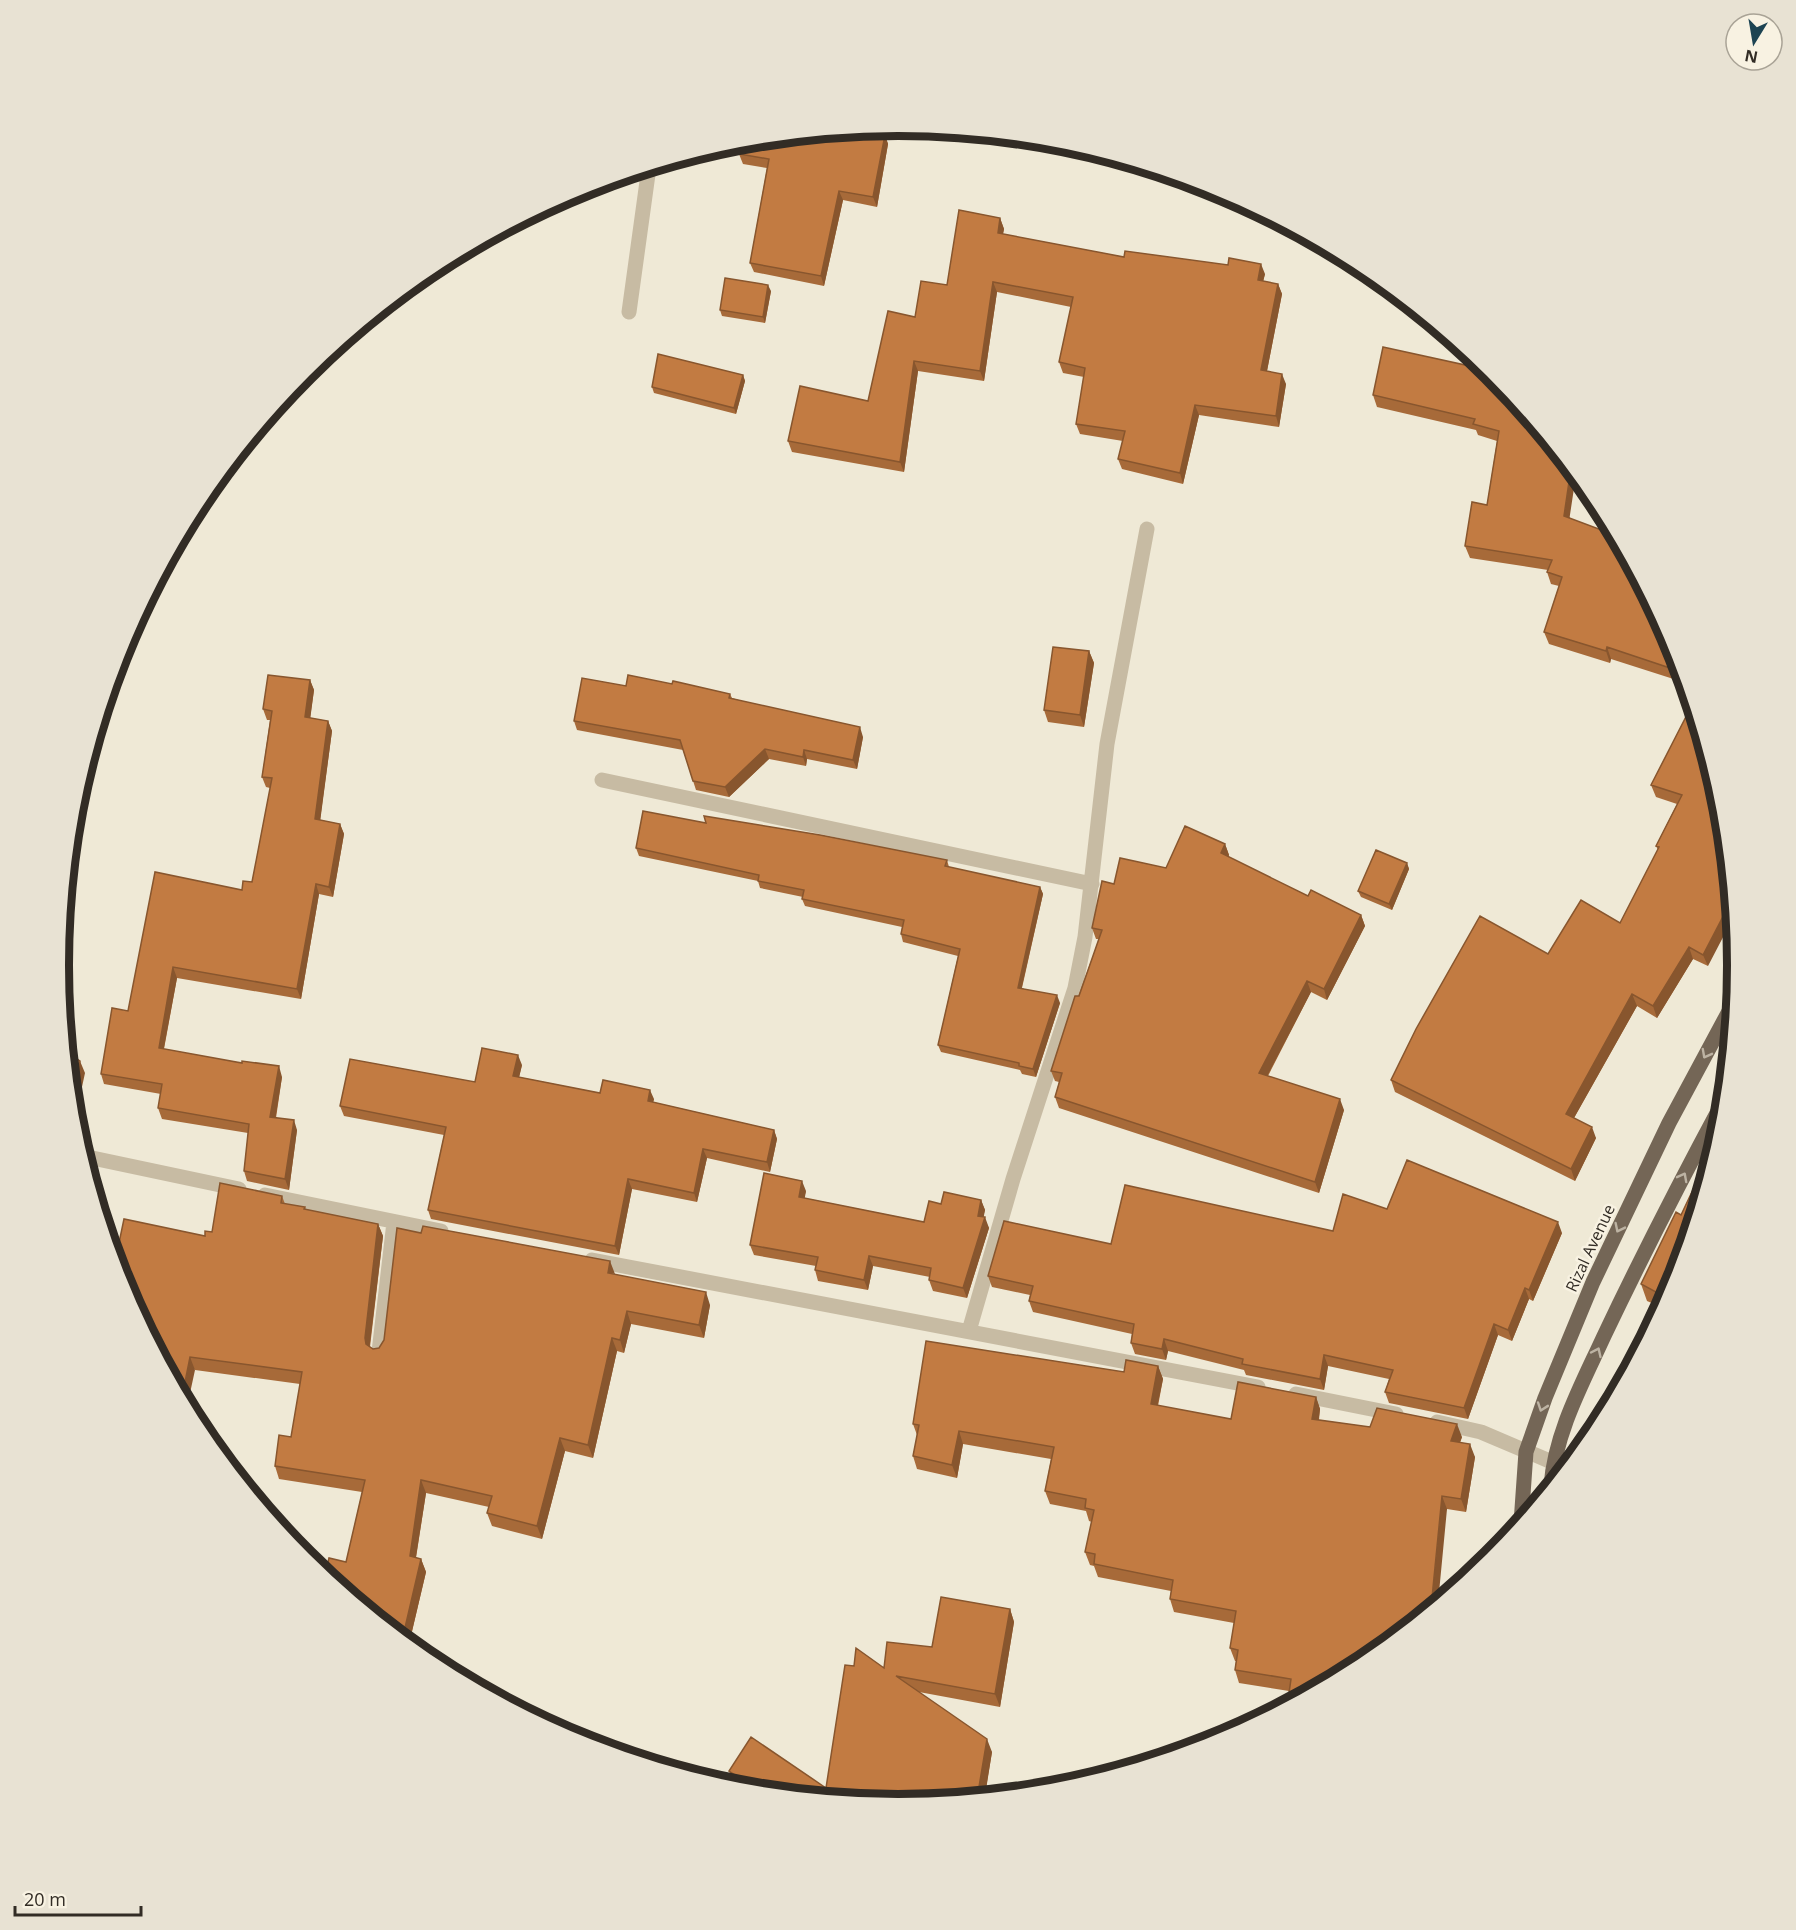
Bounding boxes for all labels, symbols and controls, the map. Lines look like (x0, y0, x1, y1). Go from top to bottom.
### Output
north arrow (1724, 12, 1784, 72)
text: N (1743, 45, 1760, 69)
one-way arrow (1702, 1048, 1713, 1058)
one-way arrow (1676, 1173, 1687, 1183)
street label: Rizal Avenue (1560, 1201, 1620, 1295)
one-way arrow (1614, 1222, 1626, 1233)
one-way arrow (1589, 1348, 1601, 1359)
one-way arrow (1536, 1402, 1549, 1412)
scale bar (15, 1879, 141, 1917)
text: 20 m (24, 1887, 66, 1911)

